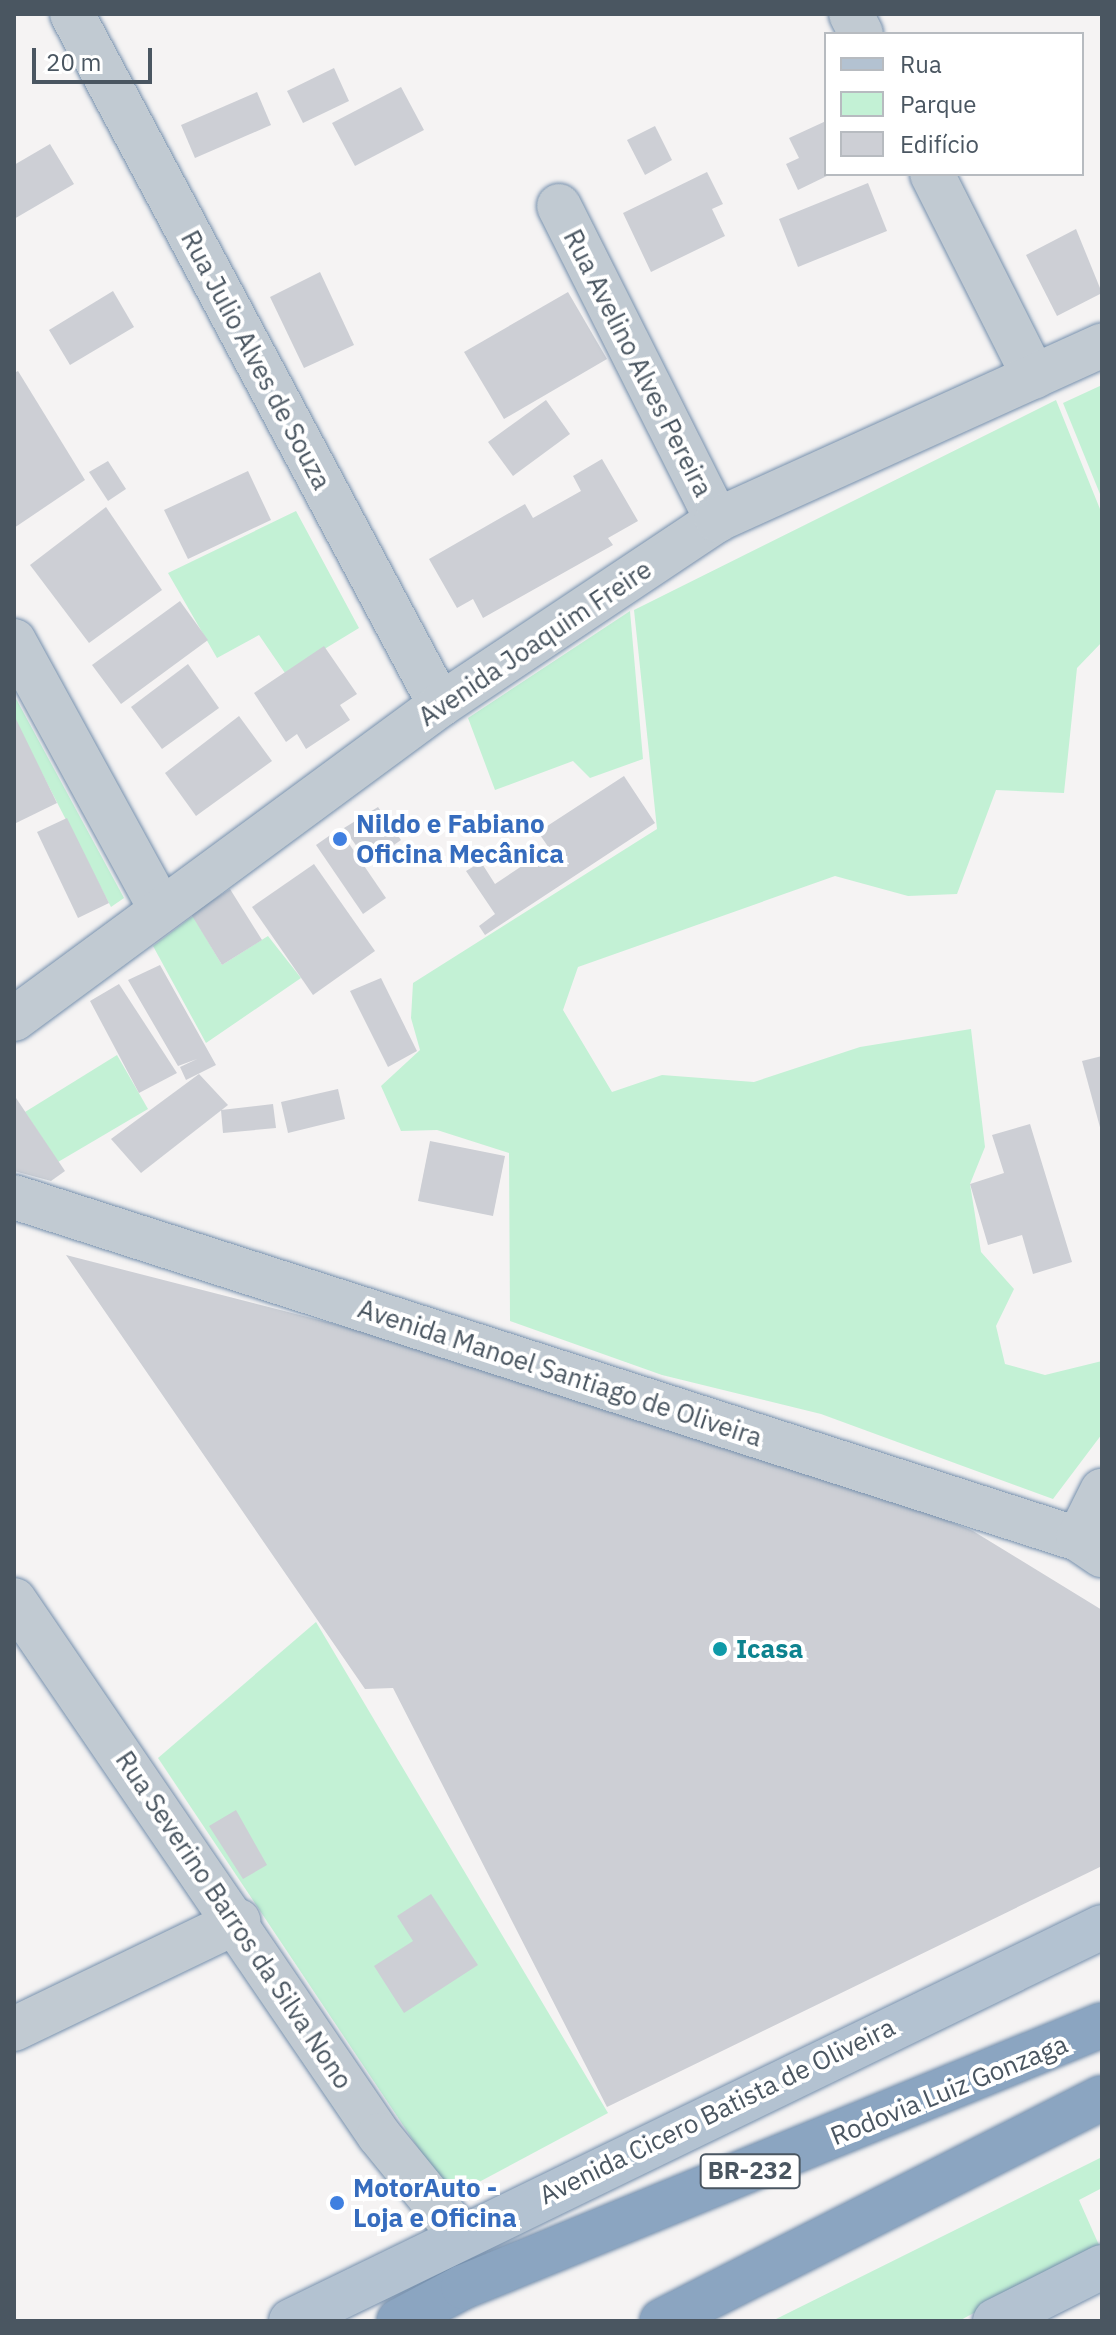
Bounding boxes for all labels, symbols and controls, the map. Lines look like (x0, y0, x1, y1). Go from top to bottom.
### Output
scale bar (36, 32, 156, 82)
legend (824, 32, 1084, 176)
text: 20 m (46, 46, 101, 78)
text: Rua (900, 48, 942, 80)
text: Parque (900, 88, 977, 120)
text: Edifício (900, 128, 979, 160)
street label: Rua Avelino Alves Pereira (557, 224, 719, 502)
street label: Rua Julio Alves de Souza (174, 225, 338, 495)
street label: Avenida Joaquim Freire (413, 553, 657, 733)
place label: Nildo e Fabiano Oficina Mecânica (356, 808, 564, 870)
marker: Nildo e Fabiano Oficina Mecânica (331, 830, 349, 848)
street label: Avenida Manoel Santiago de Oliveira (354, 1293, 766, 1453)
place label: Icasa (736, 1633, 803, 1665)
marker: Icasa (711, 1640, 729, 1658)
street label: Rua Severino Barros da Silva Nono (109, 1745, 359, 2095)
street label: Avenida Cicero Batista de Oliveira (534, 2011, 900, 2211)
street label: Rodovia Luiz Gonzaga (826, 2028, 1072, 2152)
road number: BR-232 (698, 2151, 802, 2191)
place label: MotorAuto - Loja e Oficina (353, 2172, 517, 2234)
marker: MotorAuto - Loja e Oficina (328, 2194, 346, 2212)

